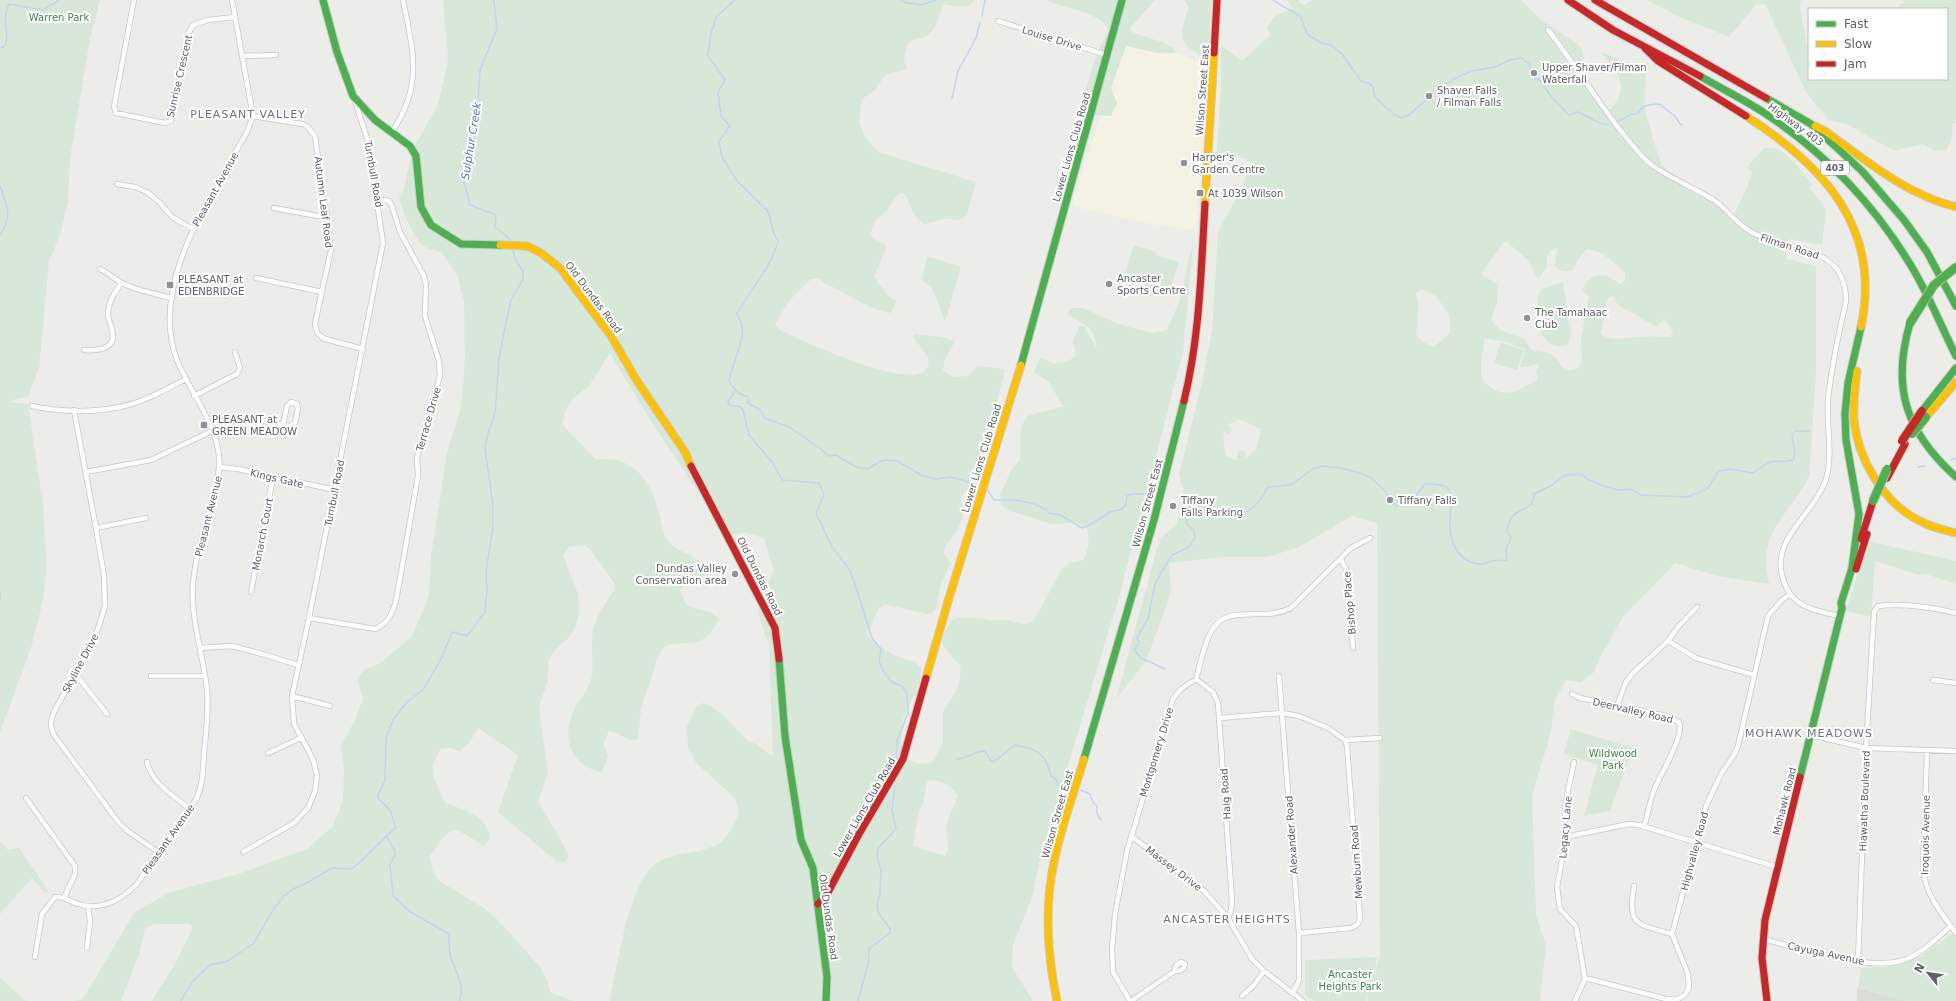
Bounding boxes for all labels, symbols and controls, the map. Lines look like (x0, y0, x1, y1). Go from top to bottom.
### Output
legend (1808, 8, 1948, 80)
park label: Warren Park (29, 12, 89, 23)
text: Fast (1844, 17, 1868, 31)
street label: Louise Drive (1021, 24, 1083, 53)
street label: Sunrise Crescent (165, 34, 194, 119)
text: Slow (1844, 37, 1872, 51)
street label: Wilson Street East (1194, 44, 1211, 136)
text: Jam (1843, 57, 1867, 71)
place label: Upper Shaver/Filman Waterfall (1542, 62, 1647, 85)
marker: Upper Shaver/Filman Waterfall (1529, 68, 1539, 78)
place label: Shaver Falls / Filman Falls (1437, 85, 1501, 108)
street label: Lower Lions Club Road (1051, 91, 1092, 203)
marker: Shaver Falls / Filman Falls (1424, 91, 1434, 101)
water label: Sulphur Creek (459, 101, 484, 181)
street label: Highway 403 (1766, 101, 1825, 148)
district label: PLEASANT VALLEY (190, 108, 306, 121)
street label: Turnbull Road (362, 139, 385, 208)
street label: Pleasant Avenue (190, 150, 240, 228)
place label: Harper's Garden Centre (1192, 152, 1265, 175)
street label: Autumn Leaf Road (312, 156, 335, 248)
marker: Harper's Garden Centre (1179, 158, 1189, 168)
road number: 403 (1821, 161, 1849, 175)
marker: At 1039 Wilson (1195, 188, 1205, 198)
place label: At 1039 Wilson (1208, 188, 1283, 199)
street label: Filman Road (1759, 232, 1821, 261)
street label: Old Dundas Road (563, 259, 624, 335)
place label: Ancaster Sports Centre (1117, 273, 1186, 296)
place label: PLEASANT at EDENBRIDGE (178, 274, 244, 297)
marker: Ancaster Sports Centre (1104, 279, 1114, 289)
marker: PLEASANT at EDENBRIDGE (165, 280, 175, 290)
place label: The Tamahaac Club (1534, 307, 1607, 330)
marker: The Tamahaac Club (1522, 313, 1532, 323)
street label: Terrace Drive (414, 386, 443, 453)
street label: Lower Lions Club Road (960, 402, 1003, 514)
place label: PLEASANT at GREEN MEADOW (212, 414, 297, 437)
marker: PLEASANT at GREEN MEADOW (199, 420, 209, 430)
street label: Wilson Street East (1130, 458, 1165, 549)
street label: Turnbull Road (322, 459, 346, 528)
street label: Kings Gate (249, 467, 305, 490)
street label: Pleasant Avenue (193, 475, 224, 558)
place label: Tiffany Falls Parking (1180, 495, 1243, 518)
marker: Tiffany Falls (1385, 495, 1395, 505)
place label: Tiffany Falls (1397, 495, 1457, 506)
street label: Monarch Court (250, 497, 275, 571)
marker: Tiffany Falls Parking (1168, 501, 1178, 511)
street label: Old Dundas Road (735, 535, 784, 617)
place label: Dundas Valley Conservation area (635, 563, 727, 586)
marker: Dundas Valley Conservation area (730, 569, 740, 579)
street label: Bishop Place (1341, 571, 1358, 635)
street label: Skyline Drive (60, 632, 101, 695)
street label: Deervalley Road (1592, 696, 1674, 725)
street label: Montgomery Drive (1138, 706, 1175, 798)
district label: MOHAWK MEADOWS (1745, 727, 1873, 740)
park label: Wildwood Park (1589, 748, 1637, 771)
street label: Hiawatha Boulevard (1857, 750, 1872, 852)
street label: Lower Lions Club Road (831, 756, 897, 859)
street label: Mohawk Road (1771, 766, 1798, 836)
street label: Haig Road (1218, 768, 1233, 820)
street label: Wilson Street East (1040, 769, 1075, 859)
street label: Alexander Road (1283, 795, 1300, 875)
street label: Legacy Lane (1557, 795, 1574, 859)
street label: Iroquois Avenue (1919, 795, 1932, 875)
street label: Pleasant Avenue (140, 802, 197, 876)
street label: Highvalley Road (1679, 811, 1710, 892)
street label: Mewburn Road (1348, 825, 1365, 899)
street label: Massey Drive (1144, 844, 1204, 893)
street label: Old Dundas Road (817, 873, 840, 961)
district label: ANCASTER HEIGHTS (1163, 913, 1291, 926)
street label: Cayuga Avenue (1787, 940, 1865, 967)
north arrow (1908, 953, 1948, 993)
text: N (1912, 961, 1928, 975)
park label: Ancaster Heights Park (1318, 969, 1382, 992)

